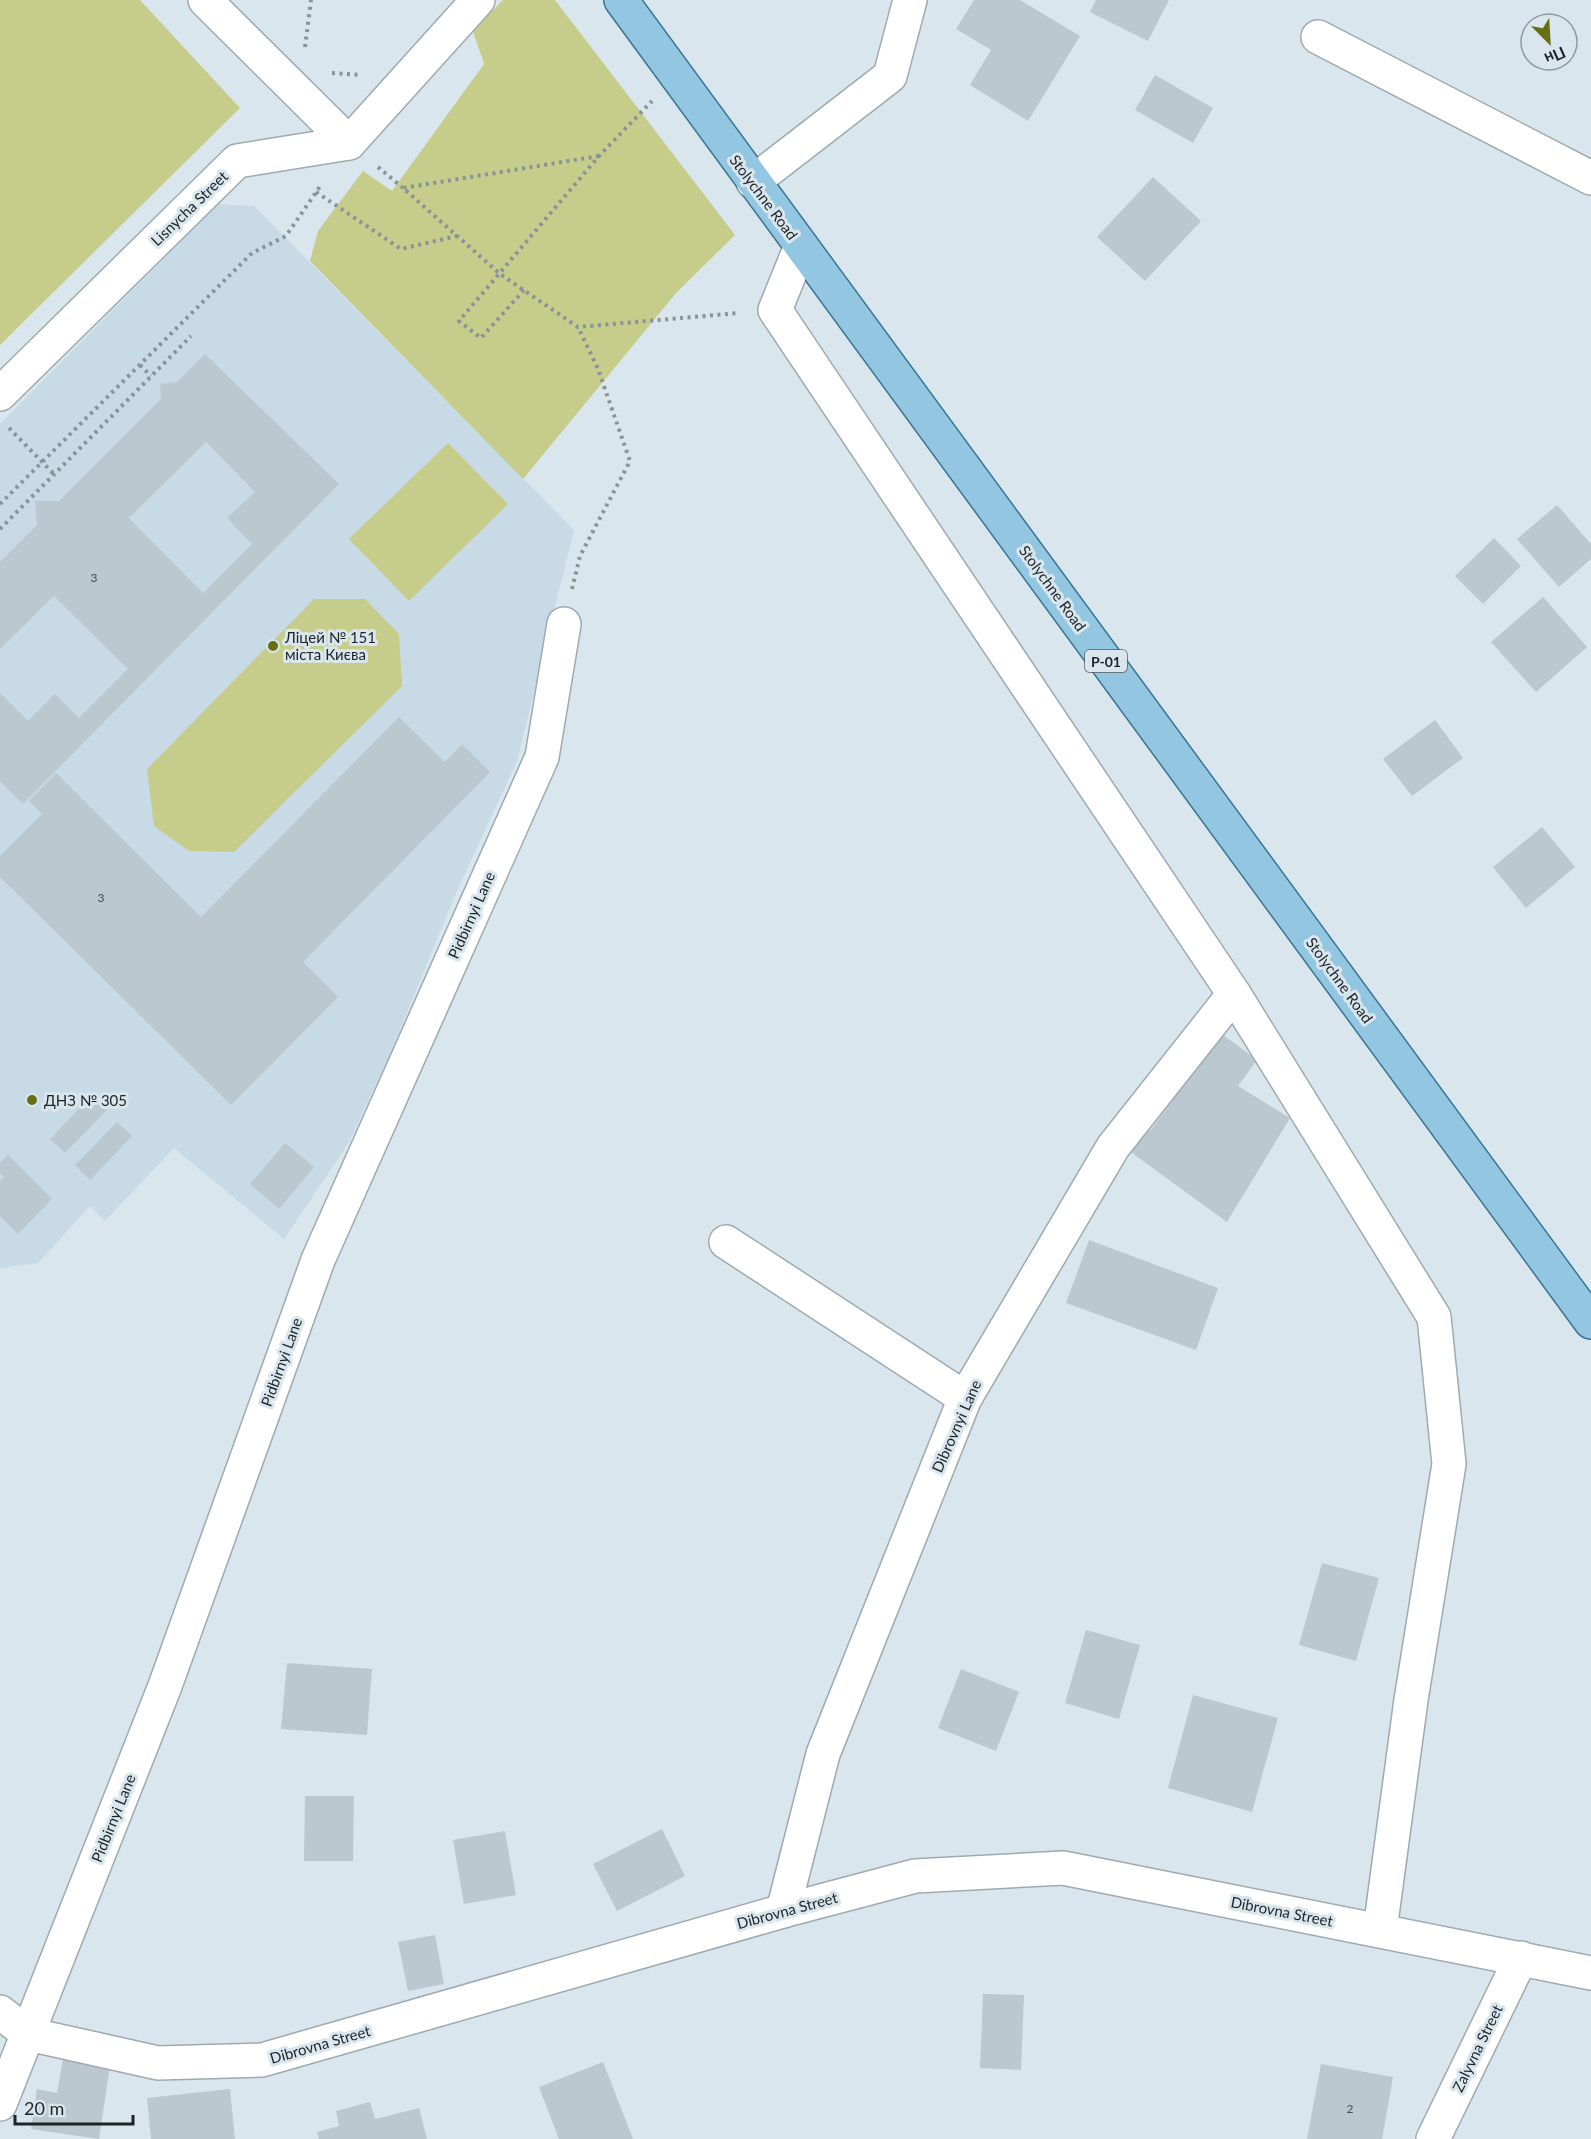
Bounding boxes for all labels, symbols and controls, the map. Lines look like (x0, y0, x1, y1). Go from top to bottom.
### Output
north arrow (1519, 12, 1579, 72)
text: Пн (1542, 43, 1569, 69)
street label: Stolychne Road (726, 151, 802, 243)
street label: Lisnycha Street (147, 166, 232, 249)
street label: Stolychne Road (1016, 542, 1090, 634)
house number: 3 (91, 570, 98, 585)
place label: Ліцей № 151 міста Києва (284, 628, 376, 663)
marker: Ліцей № 151 міста Києва (266, 639, 280, 653)
road number: Р-01 (1085, 650, 1127, 672)
street label: Pidbirnyi Lane (444, 869, 498, 961)
house number: 3 (98, 890, 105, 905)
street label: Stolychne Road (1303, 934, 1377, 1026)
place label: ДНЗ № 305 (44, 1091, 127, 1109)
marker: ДНЗ № 305 (25, 1093, 39, 1107)
street label: Pidbirnyi Lane (257, 1315, 305, 1409)
street label: Dibrovnyi Lane (928, 1377, 984, 1475)
street label: Pidbirnyi Lane (87, 1771, 139, 1865)
street label: Dibrovna Street (735, 1888, 840, 1932)
street label: Dibrovna Street (1229, 1892, 1335, 1930)
street label: Zalyvna Street (1448, 2001, 1506, 2094)
street label: Dibrovna Street (268, 2021, 373, 2067)
scale bar (15, 2088, 134, 2126)
text: 20 m (24, 2097, 64, 2119)
house number: 2 (1347, 2101, 1354, 2116)

